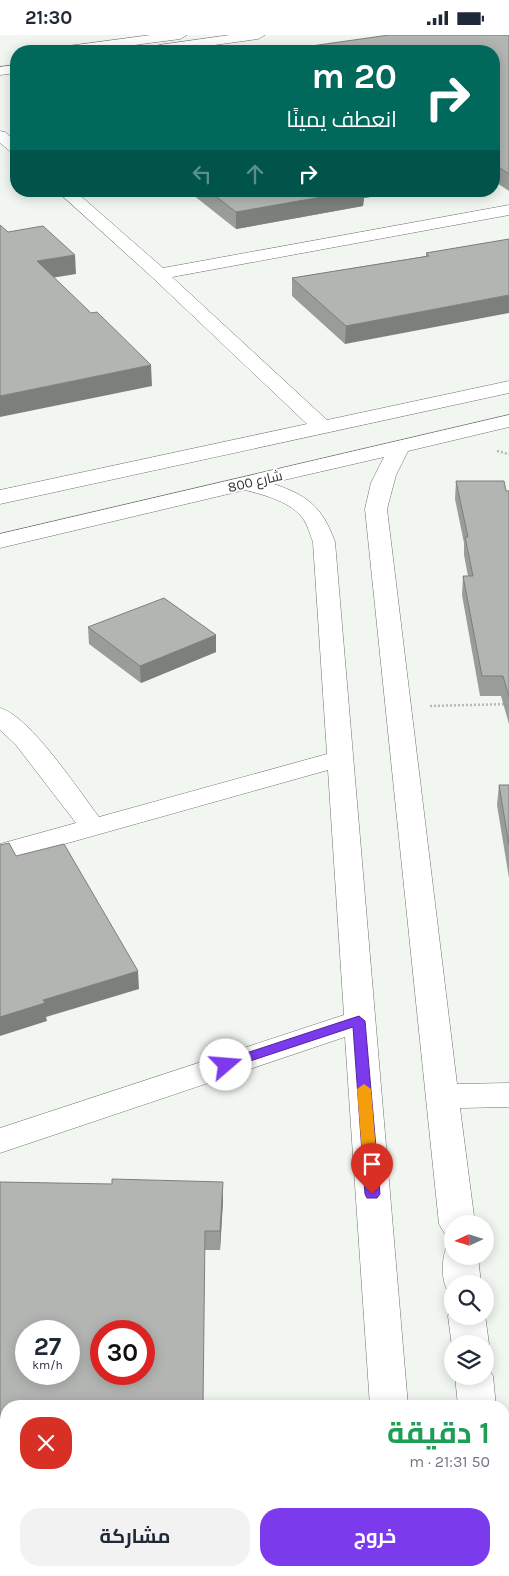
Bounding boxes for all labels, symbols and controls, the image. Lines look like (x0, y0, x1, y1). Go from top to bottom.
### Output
text: 21:30 (25, 7, 72, 29)
text: 20 m (312, 56, 397, 97)
icon: right (415, 65, 480, 130)
text: انعطف يمينًا (286, 107, 397, 133)
icon: left (188, 160, 216, 188)
icon: ahead (241, 160, 269, 188)
icon: right (294, 160, 322, 188)
street label: شارع 800 (226, 467, 284, 496)
position arrow (199, 1038, 251, 1090)
pin (351, 1143, 393, 1194)
icon: arrive (358, 1150, 386, 1178)
north arrow (444, 1215, 494, 1265)
map controls (444, 1215, 494, 1385)
button: search (444, 1275, 494, 1325)
speed limit sign: 30 (90, 1320, 155, 1385)
text: 27 (34, 1332, 61, 1361)
button: layers (444, 1335, 494, 1385)
text: km/h (32, 1358, 63, 1372)
text: 1 دقيقة (387, 1415, 490, 1451)
button: close (20, 1417, 72, 1469)
text: 50 m · 21:31 (409, 1452, 490, 1471)
button: مشاركة (20, 1508, 250, 1566)
button: خروج (260, 1508, 490, 1566)

